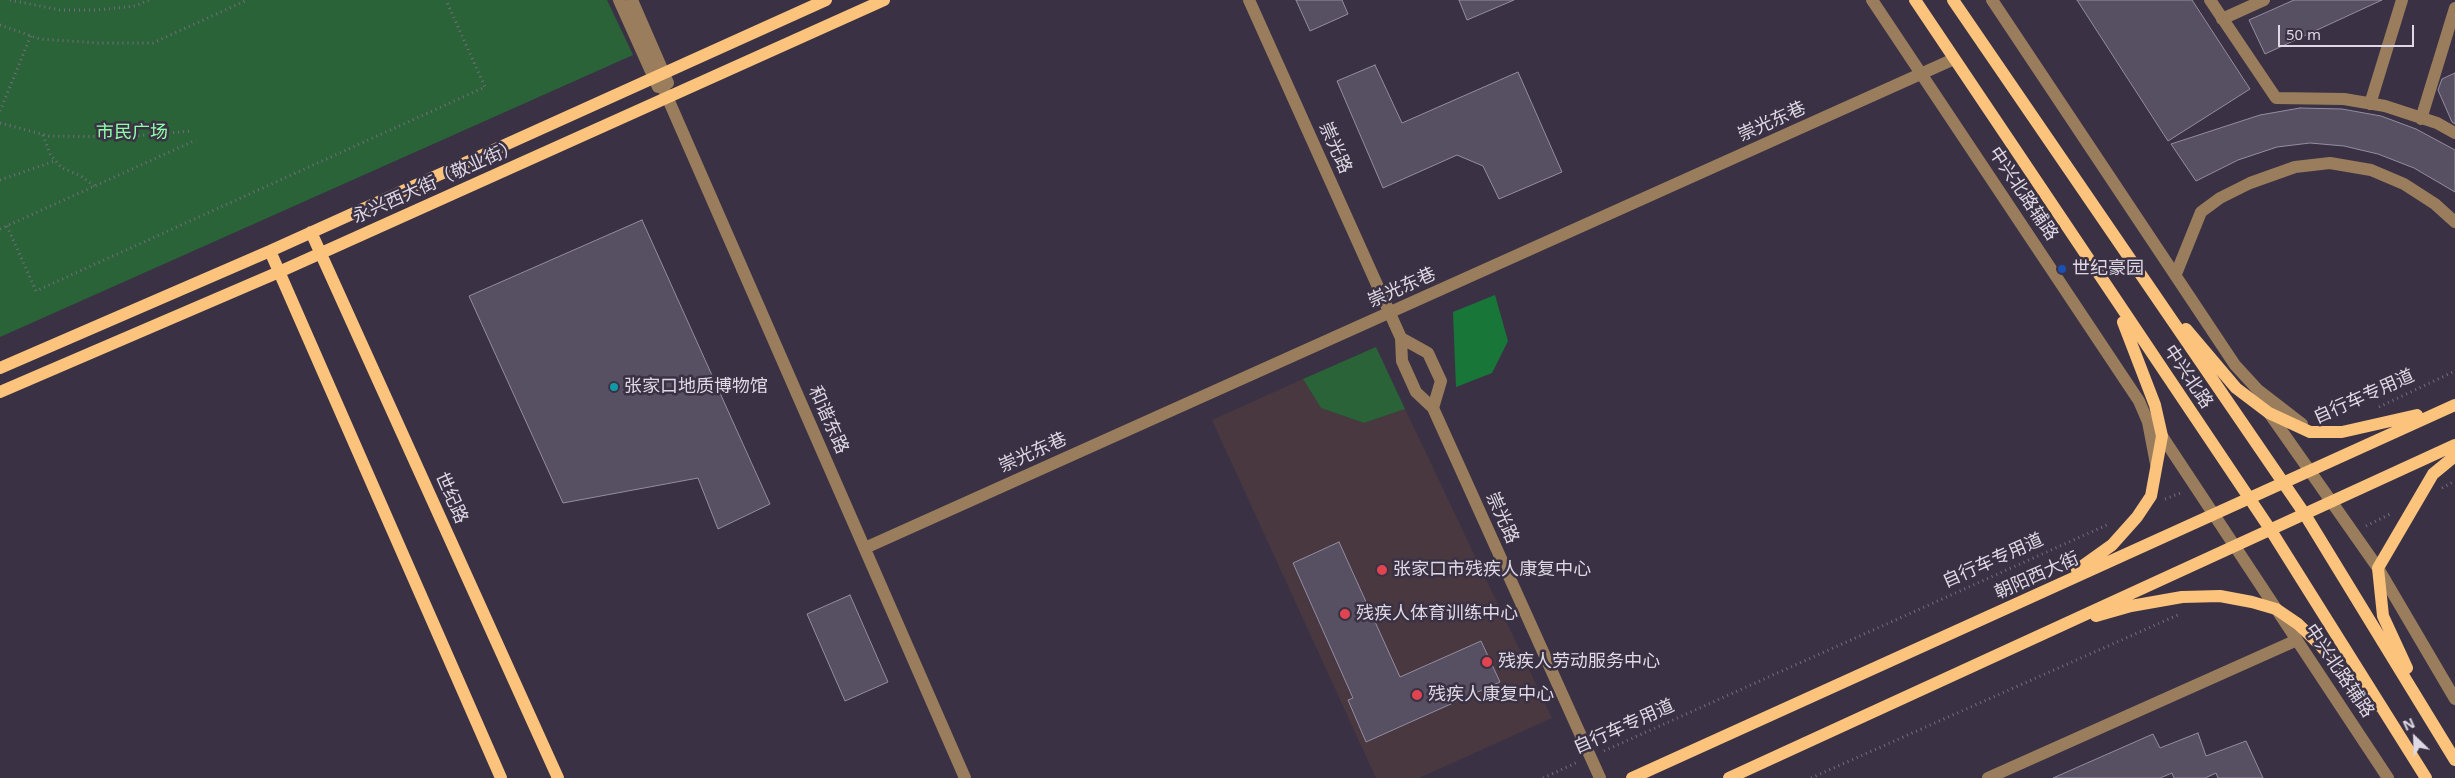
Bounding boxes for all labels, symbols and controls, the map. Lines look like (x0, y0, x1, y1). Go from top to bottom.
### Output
scale bar (2280, 15, 2416, 47)
text: 50 m (2286, 24, 2321, 44)
street label: 崇光东巷 (1735, 97, 1809, 147)
street label: 崇光路 (1314, 119, 1356, 177)
park label: 市民广场 (96, 122, 168, 144)
street label: 永兴西大街（敬业街） (349, 136, 523, 228)
street label: 中兴北路辅路 (1984, 143, 2062, 245)
place label: 世纪豪园 (2072, 258, 2144, 280)
street label: 崇光东巷 (1365, 263, 1439, 313)
marker: 世纪豪园 (2056, 263, 2068, 275)
street label: 中兴北路 (2159, 341, 2217, 413)
street label: 自行车专用道 (2310, 365, 2418, 429)
place label: 张家口地质博物馆 (624, 376, 768, 398)
marker: 张家口地质博物馆 (608, 381, 620, 393)
street label: 和谐东路 (803, 383, 853, 457)
street label: 崇光东巷 (996, 428, 1070, 478)
street label: 世纪路 (430, 469, 472, 527)
street label: 崇光路 (1481, 489, 1523, 547)
street label: 自行车专用道 (1939, 529, 2047, 593)
street label: 朝阳西大街 (1991, 548, 2083, 604)
place label: 张家口市残疾人康复中心 (1393, 559, 1591, 581)
marker: 张家口市残疾人康复中心 (1375, 563, 1389, 577)
place label: 残疾人体育训练中心 (1356, 603, 1518, 625)
marker: 残疾人体育训练中心 (1338, 607, 1352, 621)
street label: 中兴北路辅路 (2300, 620, 2378, 722)
place label: 残疾人劳动服务中心 (1498, 651, 1660, 673)
marker: 残疾人劳动服务中心 (1480, 655, 1494, 669)
place label: 残疾人康复中心 (1428, 684, 1554, 706)
marker: 残疾人康复中心 (1410, 688, 1424, 702)
street label: 自行车专用道 (1570, 695, 1678, 759)
north arrow (2390, 713, 2440, 763)
text: N (2400, 713, 2418, 735)

